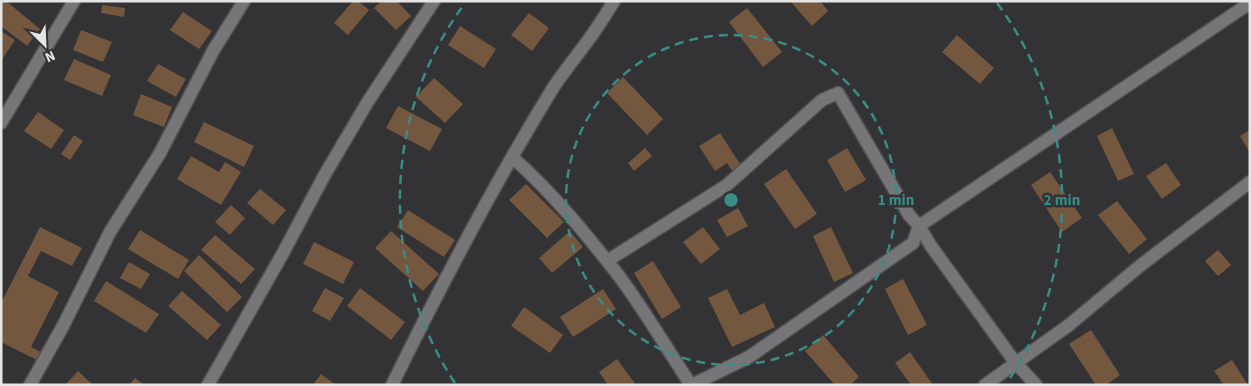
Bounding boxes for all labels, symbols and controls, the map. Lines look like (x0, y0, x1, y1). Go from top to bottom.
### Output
north arrow (20, 20, 70, 70)
text: N (42, 45, 58, 67)
text: 1 min (878, 190, 914, 211)
text: 2 min (1044, 190, 1080, 211)
centre of rings (722, 191, 740, 209)

